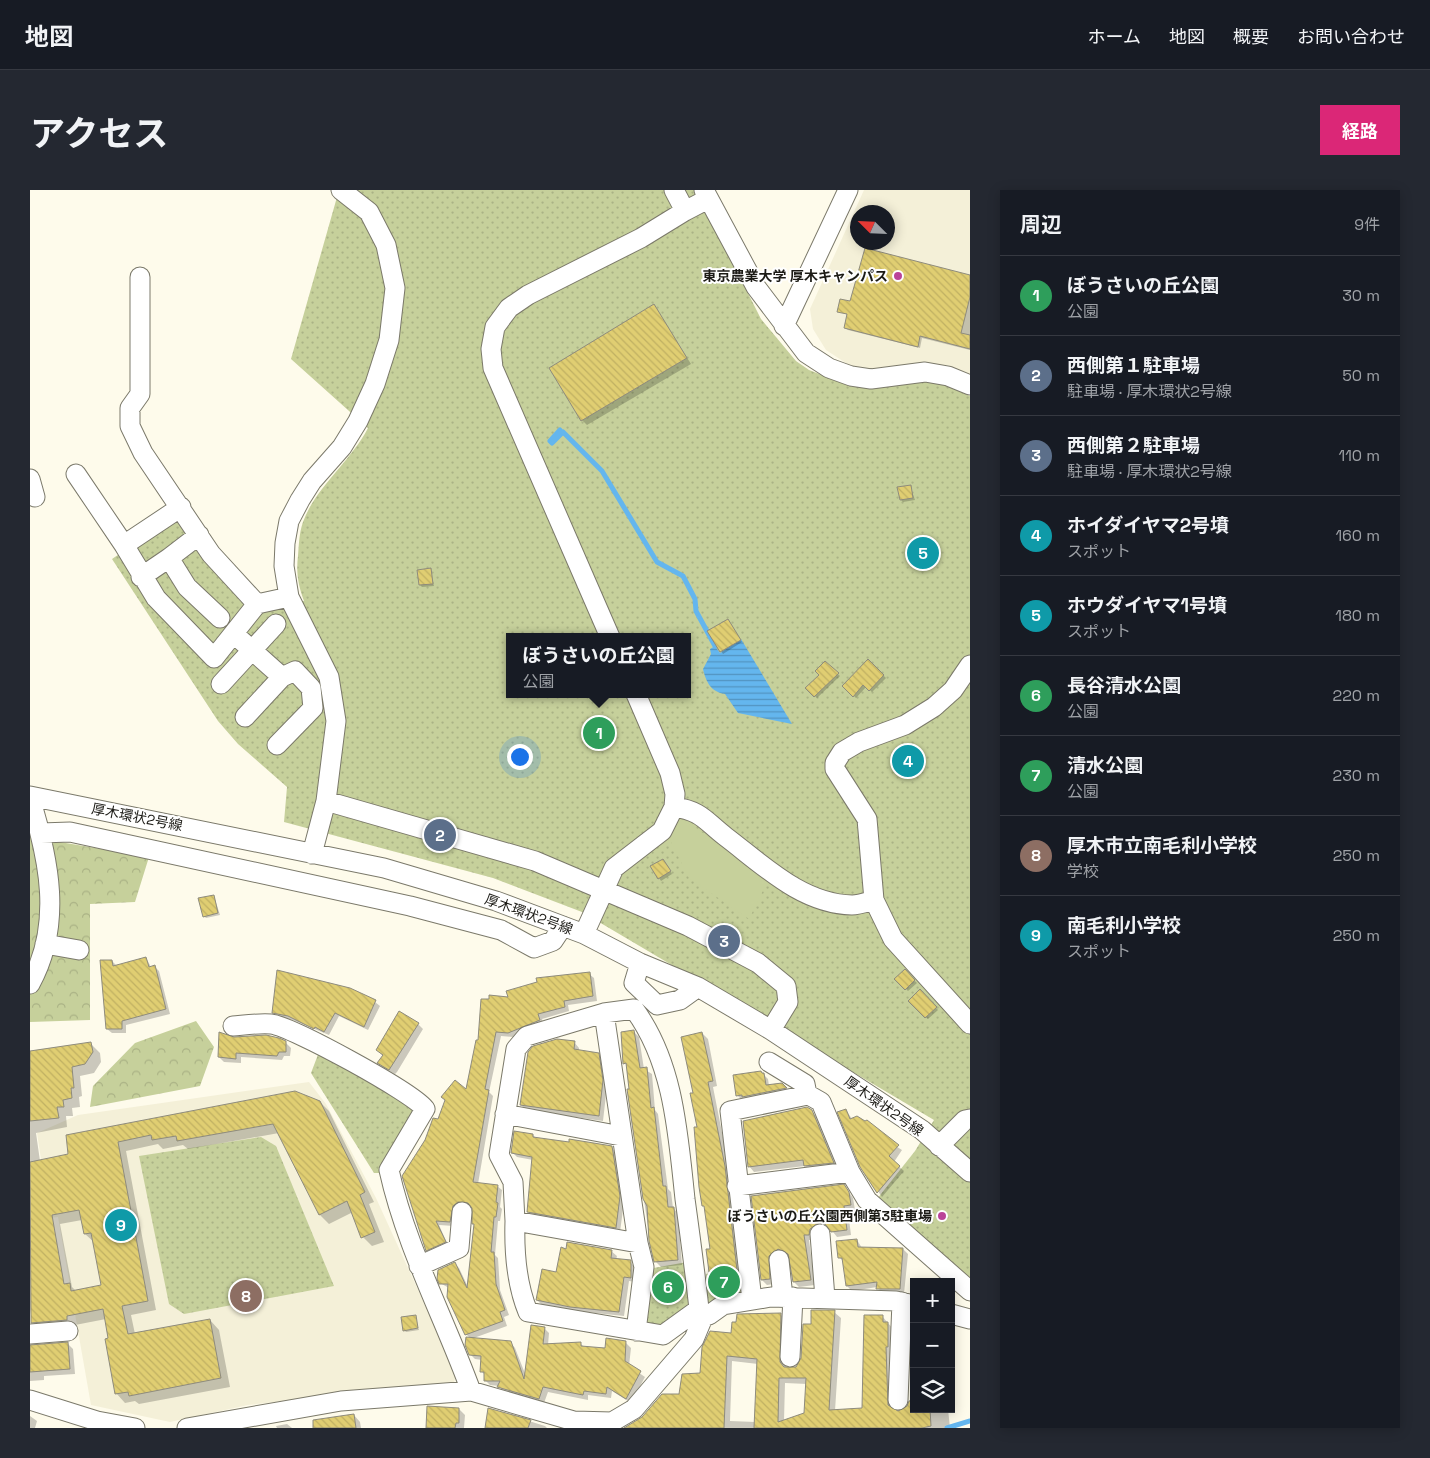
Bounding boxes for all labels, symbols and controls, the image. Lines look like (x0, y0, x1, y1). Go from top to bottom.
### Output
text: 地図 (25, 21, 73, 52)
text: ホーム (1088, 25, 1141, 48)
text: 地図 (1169, 25, 1205, 48)
text: 概要 (1233, 25, 1269, 48)
text: お問い合わせ (1297, 25, 1405, 48)
button: 経路 (1320, 105, 1400, 155)
text: アクセス (30, 112, 168, 156)
north arrow (850, 205, 895, 250)
text: 周辺 (1020, 211, 1062, 238)
text: 9件 (1354, 214, 1380, 235)
place label: 東京農業大学 厚木キャンパス (702, 267, 888, 285)
marker: 東京農業大学 厚木キャンパス (892, 270, 904, 282)
text: ぼうさいの丘公園 (1067, 273, 1219, 298)
text: 1 (1032, 285, 1040, 306)
text: 30 m (1342, 285, 1380, 306)
text: 公園 (1067, 301, 1099, 322)
text: 西側第１駐車場 (1067, 353, 1200, 378)
text: 2 (1031, 365, 1041, 386)
text: 50 m (1342, 365, 1380, 386)
text: 駐車場 · 厚木環状2号線 (1067, 381, 1232, 402)
text: 西側第２駐車場 (1067, 433, 1200, 458)
text: 3 (1031, 445, 1041, 466)
text: 110 m (1338, 445, 1380, 466)
text: 駐車場 · 厚木環状2号線 (1067, 461, 1232, 482)
text: ホイダイヤマ2号墳 (1067, 513, 1229, 538)
text: 4 (1031, 525, 1041, 546)
text: 160 m (1335, 525, 1380, 546)
pin: 5 (907, 534, 939, 572)
text: スポット (1067, 541, 1131, 562)
text: ホウダイヤマ1号墳 (1067, 593, 1227, 618)
text: 5 (1031, 605, 1041, 626)
text: 180 m (1335, 605, 1380, 626)
text: スポット (1067, 621, 1131, 642)
popup (506, 633, 691, 698)
text: ぼうさいの丘公園 (522, 643, 675, 668)
text: 公園 (522, 671, 555, 692)
text: 長谷清水公園 (1067, 673, 1181, 698)
text: 6 (1031, 685, 1041, 706)
text: 220 m (1333, 685, 1380, 706)
text: 公園 (1067, 701, 1099, 722)
pin: 1 (583, 714, 615, 752)
pin: 4 (892, 742, 924, 780)
your location (507, 744, 533, 770)
text: 清水公園 (1067, 753, 1143, 778)
text: 7 (1032, 765, 1040, 786)
text: 230 m (1333, 765, 1380, 786)
text: 公園 (1067, 781, 1099, 802)
street label: 厚木環状2号線 (90, 799, 184, 835)
pin: 2 (424, 816, 456, 854)
text: 厚木市立南毛利小学校 (1067, 833, 1257, 858)
text: 8 (1031, 845, 1041, 866)
text: 250 m (1333, 845, 1380, 866)
text: 学校 (1067, 861, 1099, 882)
street label: 厚木環状2号線 (482, 890, 576, 938)
text: 南毛利小学校 (1067, 913, 1181, 938)
pin: 3 (708, 922, 740, 960)
text: 9 (1031, 925, 1041, 946)
text: 250 m (1333, 925, 1380, 946)
text: スポット (1067, 941, 1131, 962)
street label: 厚木環状2号線 (841, 1072, 927, 1140)
pin: 9 (105, 1206, 137, 1244)
place label: ぼうさいの丘公園西側第3駐車場 (727, 1207, 932, 1225)
marker: ぼうさいの丘公園西側第3駐車場 (936, 1210, 948, 1222)
pin: 7 (708, 1263, 740, 1301)
pin: 6 (652, 1268, 684, 1306)
pin: 8 (230, 1277, 262, 1315)
map controls (910, 1278, 955, 1413)
button: + (910, 1278, 955, 1323)
button: − (910, 1323, 955, 1368)
button: layers (910, 1368, 955, 1413)

